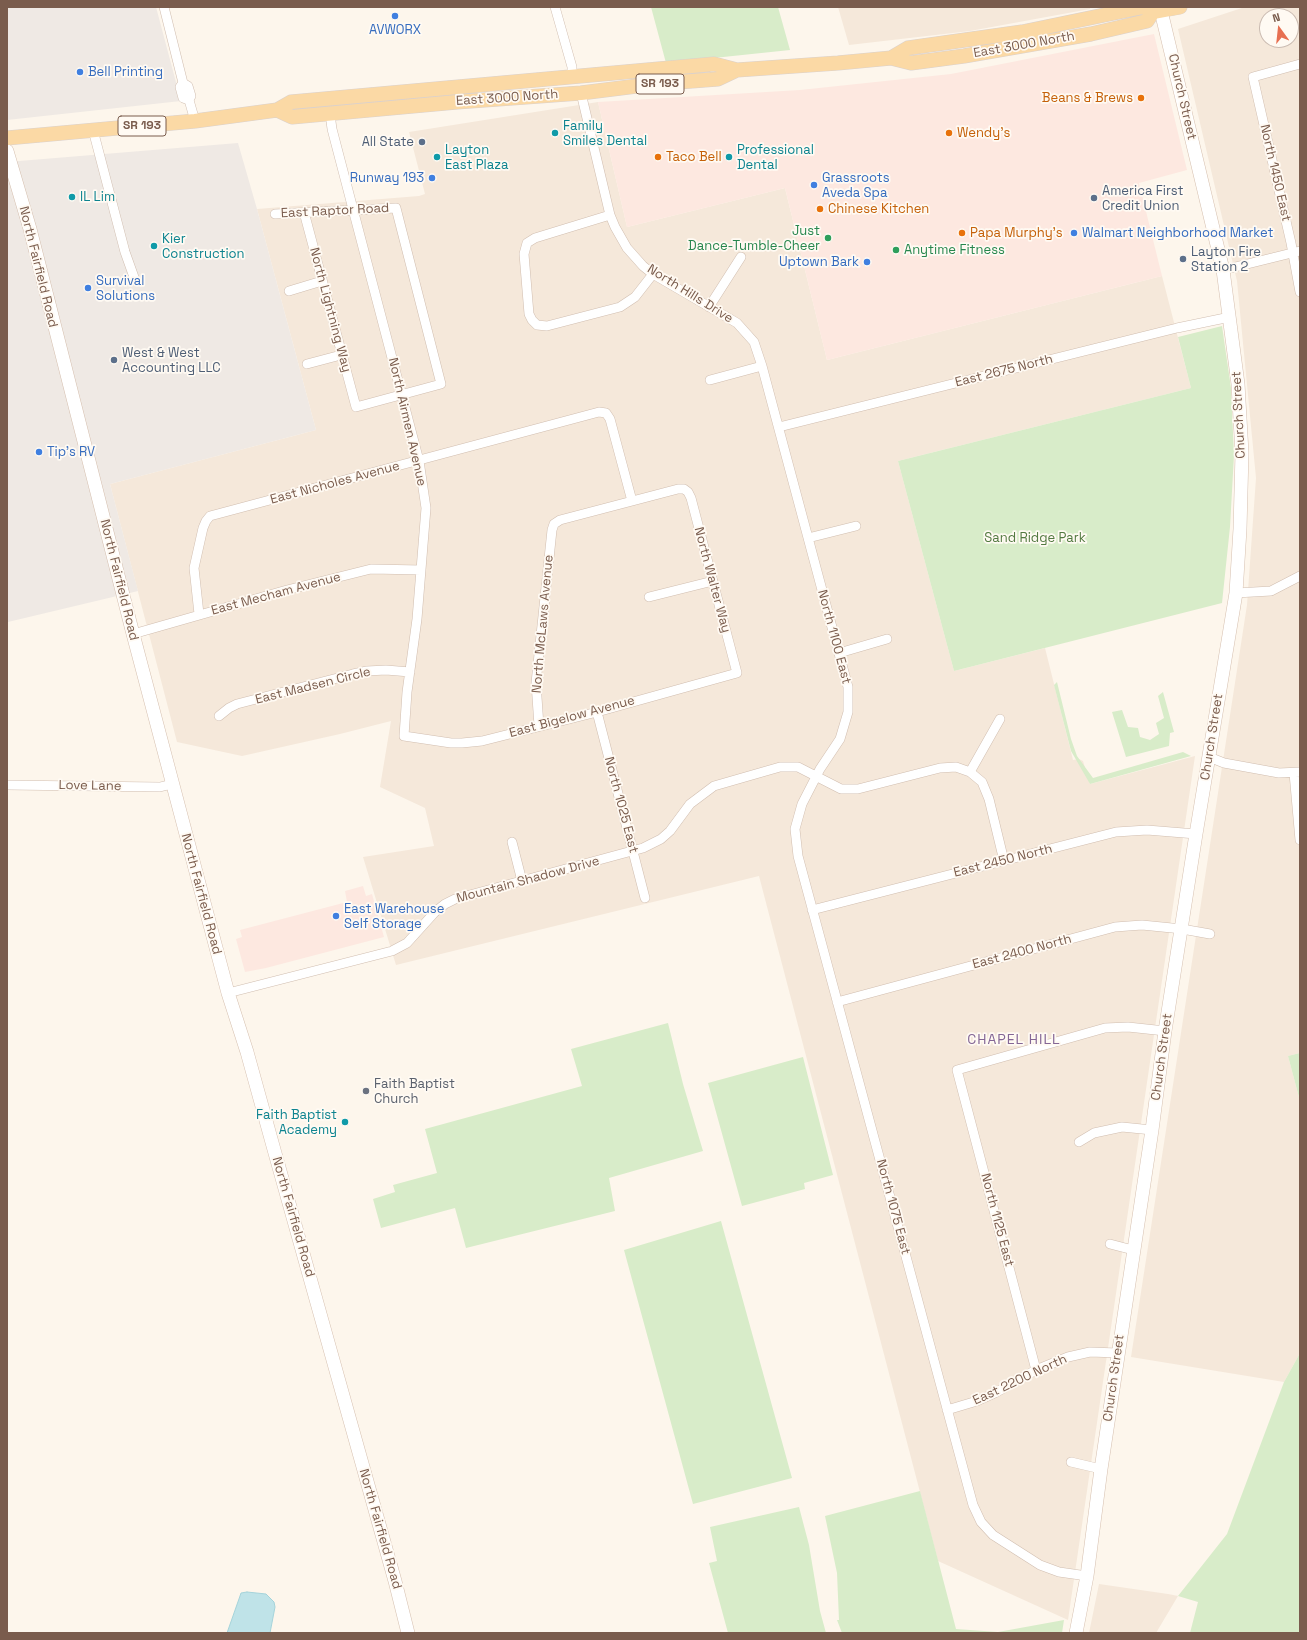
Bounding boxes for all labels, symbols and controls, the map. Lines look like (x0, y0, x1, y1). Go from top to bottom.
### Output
north arrow (1259, 8, 1299, 48)
text: N (1271, 10, 1282, 25)
marker: AVWORX (390, 11, 400, 21)
place label: AVWORX (369, 22, 421, 38)
street label: East 3000 North (972, 28, 1076, 62)
street label: Church Street (1165, 53, 1199, 141)
place label: Bell Printing (88, 64, 163, 80)
marker: Bell Printing (75, 67, 85, 77)
road number: SR 193 (636, 74, 684, 94)
street label: East 3000 North (455, 87, 559, 109)
place label: Beans & Brews (1042, 90, 1133, 106)
marker: Beans & Brews (1136, 93, 1146, 103)
road number: SR 193 (118, 116, 166, 136)
place label: Family Smiles Dental (563, 118, 647, 149)
street label: North 1450 East (1256, 123, 1294, 223)
place label: Wendy's (957, 125, 1010, 141)
marker: Family Smiles Dental (550, 128, 560, 138)
marker: Wendy's (944, 128, 954, 138)
place label: All State (362, 134, 414, 150)
marker: All State (417, 137, 427, 147)
place label: Layton East Plaza (445, 142, 508, 173)
place label: Professional Dental (737, 142, 814, 173)
place label: Taco Bell (666, 149, 722, 165)
marker: Layton East Plaza (432, 152, 442, 162)
marker: Taco Bell (653, 152, 663, 162)
marker: Professional Dental (724, 152, 734, 162)
place label: Runway 193 (350, 170, 424, 186)
place label: Grassroots Aveda Spa (822, 170, 890, 201)
marker: Runway 193 (427, 173, 437, 183)
marker: Grassroots Aveda Spa (809, 180, 819, 190)
place label: America First Credit Union (1102, 183, 1183, 214)
place label: IL Lim (80, 189, 115, 205)
marker: IL Lim (67, 192, 77, 202)
marker: America First Credit Union (1089, 193, 1099, 203)
street label: East Raptor Road (280, 200, 390, 222)
place label: Chinese Kitchen (828, 201, 929, 217)
marker: Chinese Kitchen (815, 204, 825, 214)
street label: North Fairfield Road (15, 205, 61, 329)
place label: Just Dance-Tumble-Cheer (688, 223, 820, 254)
place label: Papa Murphy's (970, 225, 1063, 241)
place label: Walmart Neighborhood Market (1082, 225, 1273, 241)
marker: Papa Murphy's (957, 228, 967, 238)
marker: Walmart Neighborhood Market (1069, 228, 1079, 238)
place label: Kier Construction (162, 231, 245, 262)
marker: Just Dance-Tumble-Cheer (823, 233, 833, 243)
marker: Kier Construction (149, 241, 159, 251)
place label: Anytime Fitness (904, 242, 1005, 258)
place label: Layton Fire Station 2 (1191, 244, 1261, 275)
marker: Anytime Fitness (891, 245, 901, 255)
street label: North Lightning Way (306, 246, 354, 374)
place label: Uptown Bark (779, 254, 859, 270)
marker: Layton Fire Station 2 (1178, 254, 1188, 264)
marker: Uptown Bark (862, 257, 872, 267)
street label: North Hills Drive (644, 261, 736, 327)
place label: Survival Solutions (96, 273, 155, 304)
marker: Survival Solutions (83, 283, 93, 293)
place label: West & West Accounting LLC (122, 345, 221, 376)
street label: East 2675 North (953, 351, 1055, 391)
marker: West & West Accounting LLC (109, 355, 119, 365)
street label: North Airmen Avenue (385, 356, 429, 488)
street label: Church Street (1229, 371, 1249, 459)
place label: Tip's RV (47, 444, 95, 460)
marker: Tip's RV (34, 447, 44, 457)
street label: East Nicholes Avenue (269, 458, 401, 508)
street label: North Fairfield Road (96, 518, 142, 642)
street label: North Walter Way (690, 525, 734, 635)
park label: Sand Ridge Park (984, 530, 1086, 546)
street label: North McLaws Avenue (529, 554, 557, 694)
street label: East Mecham Avenue (210, 569, 342, 619)
street label: North 1100 East (814, 588, 854, 686)
street label: East Madsen Circle (254, 664, 372, 708)
street label: Church Street (1197, 692, 1227, 782)
street label: East Bigelow Avenue (508, 693, 636, 741)
street label: North 1025 East (601, 755, 641, 855)
street label: Love Lane (58, 778, 122, 794)
street label: North Fairfield Road (177, 832, 225, 956)
street label: East 2450 North (952, 841, 1054, 881)
street label: Mountain Shadow Drive (455, 853, 601, 907)
place label: East Warehouse Self Storage (344, 901, 444, 932)
marker: East Warehouse Self Storage (331, 911, 341, 921)
street label: East 2400 North (971, 931, 1073, 973)
street label: Church Street (1148, 1013, 1176, 1101)
district label: CHAPEL HILL (967, 1032, 1061, 1048)
place label: Faith Baptist Church (374, 1076, 455, 1107)
marker: Faith Baptist Church (361, 1086, 371, 1096)
place label: Faith Baptist Academy (256, 1107, 337, 1138)
marker: Faith Baptist Academy (340, 1117, 350, 1127)
street label: North Fairfield Road (268, 1155, 318, 1279)
street label: North 1075 East (873, 1158, 913, 1256)
street label: North 1125 East (977, 1172, 1017, 1268)
street label: Church Street (1100, 1334, 1128, 1422)
street label: East 2200 North (970, 1351, 1070, 1409)
street label: North Fairfield Road (355, 1467, 405, 1591)

